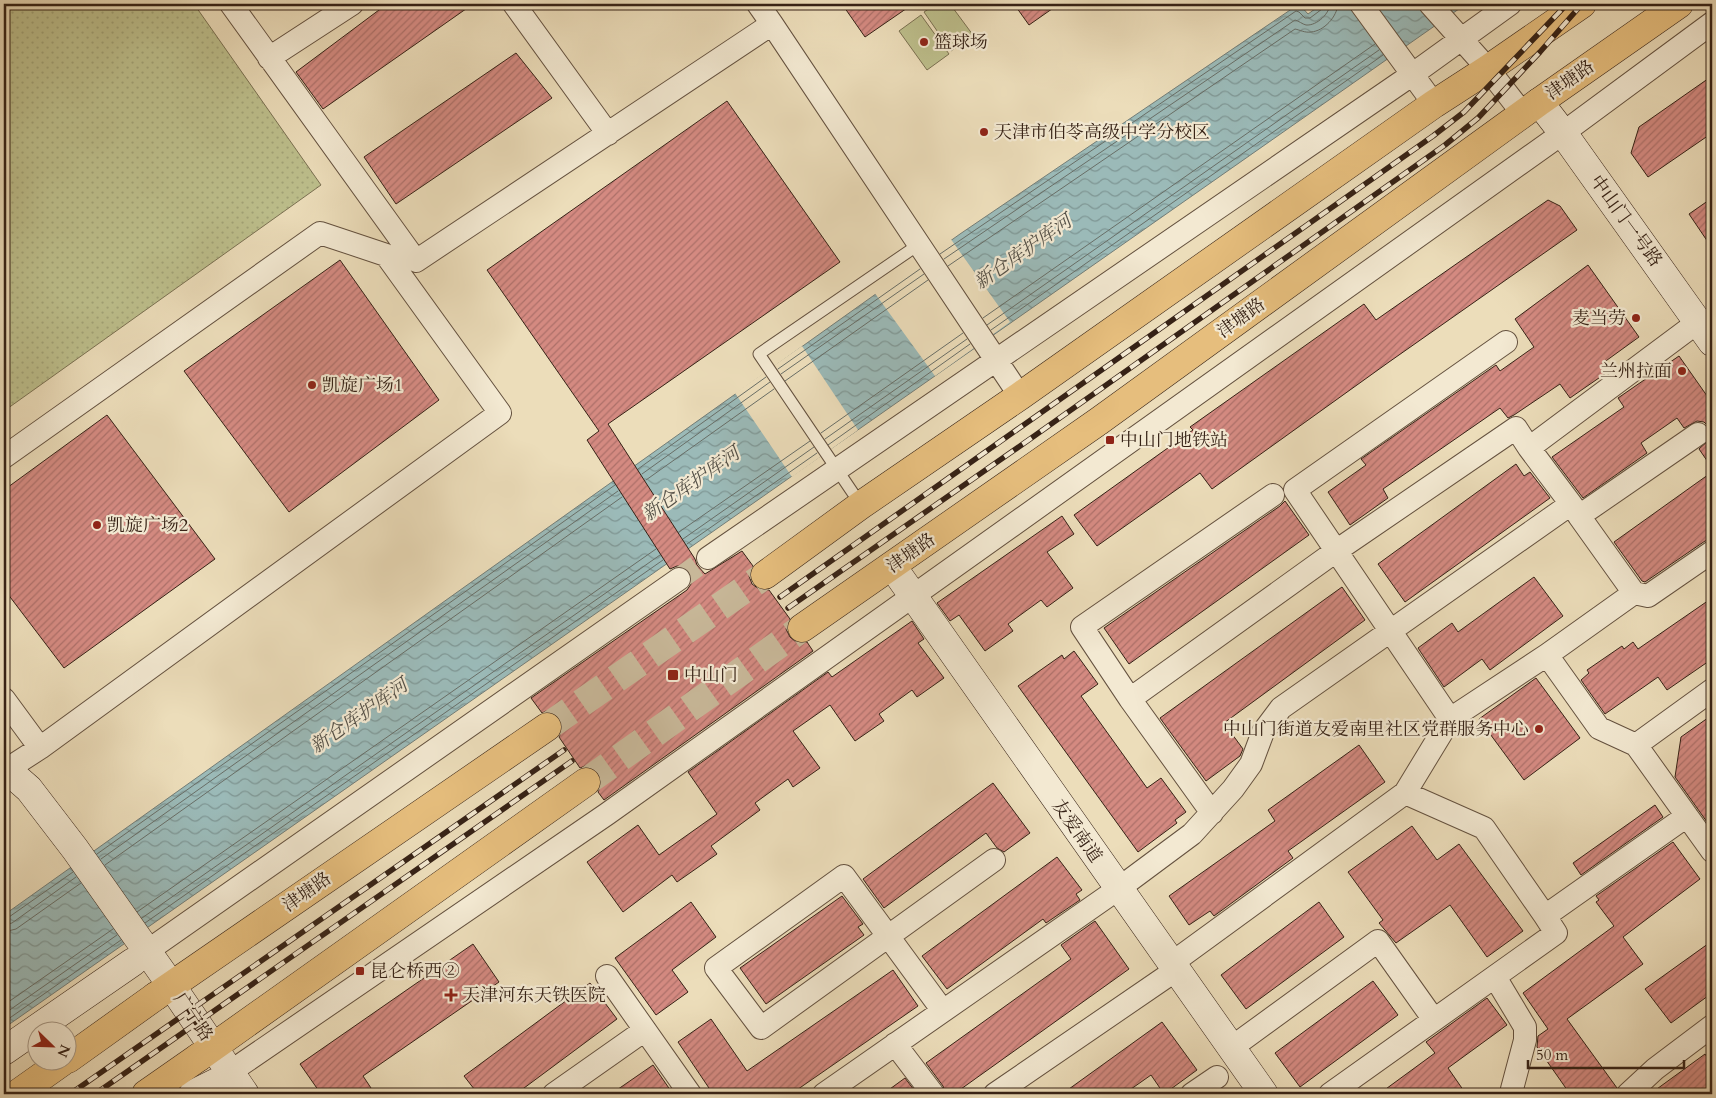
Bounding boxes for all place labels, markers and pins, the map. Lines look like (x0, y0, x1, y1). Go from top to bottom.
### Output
place label: 篮球场 (934, 30, 988, 55)
marker: 篮球场 (918, 36, 930, 48)
place label: 天津市伯苓高级中学分校区 (994, 120, 1210, 145)
marker: 天津市伯苓高级中学分校区 (978, 126, 990, 138)
place label: 麦当劳 (1572, 306, 1626, 331)
marker: 麦当劳 (1630, 312, 1642, 324)
place label: 兰州拉面 (1600, 359, 1672, 384)
marker: 兰州拉面 (1676, 365, 1688, 377)
place label: 凯旋广场1 (322, 373, 403, 398)
marker: 凯旋广场1 (306, 379, 318, 391)
place label: 中山门地铁站 (1120, 428, 1228, 453)
marker: 中山门地铁站 (1104, 434, 1116, 446)
place label: 凯旋广场2 (107, 513, 188, 538)
marker: 凯旋广场2 (91, 519, 103, 531)
place label: 中山门 (684, 663, 738, 688)
marker: 中山门 (666, 668, 680, 682)
place label: 中山门街道友爱南里社区党群服务中心 (1223, 717, 1529, 742)
marker: 中山门街道友爱南里社区党群服务中心 (1533, 723, 1545, 735)
place label: 昆仑桥西② (370, 959, 460, 984)
marker: 昆仑桥西② (354, 965, 366, 977)
place label: 天津河东天铁医院 (462, 983, 606, 1008)
marker: 天津河东天铁医院 (444, 988, 458, 1002)

